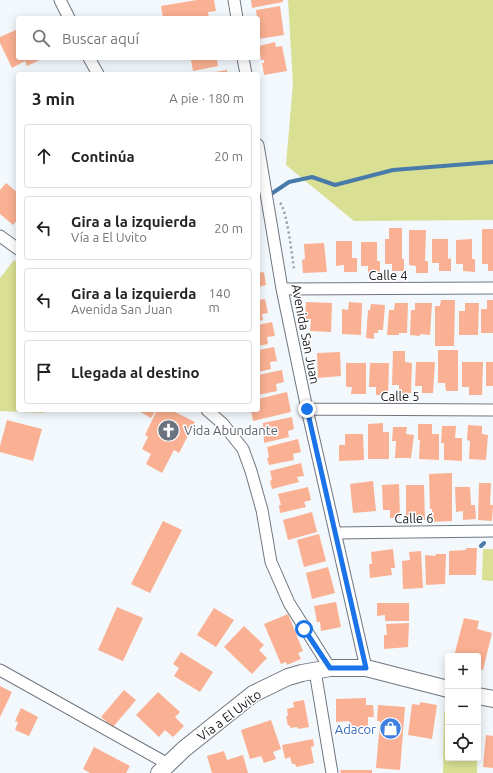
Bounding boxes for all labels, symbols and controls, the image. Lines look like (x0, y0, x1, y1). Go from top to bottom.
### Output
search box (16, 16, 260, 60)
icon: search (30, 27, 52, 49)
text: Buscar aquí (62, 30, 139, 47)
text: 3 min (32, 89, 75, 108)
text: A pie · 180 m (169, 91, 244, 105)
icon: ahead (33, 145, 55, 167)
text: Continúa (71, 148, 135, 165)
text: 20 m (214, 149, 243, 163)
text: Gira a la izquierda (71, 213, 197, 230)
icon: left (33, 217, 55, 239)
text: 20 m (214, 221, 243, 235)
text: Vía a El Uvito (71, 230, 147, 244)
street label: Calle 4 (369, 268, 407, 282)
street label: Avenida San Juan (289, 283, 323, 385)
text: Gira a la izquierda (71, 285, 197, 302)
text: 140 m (209, 286, 231, 314)
icon: left (33, 289, 55, 311)
text: Avenida San Juan (71, 302, 172, 316)
icon: arrive (33, 361, 55, 383)
text: Llegada al destino (71, 364, 200, 381)
street label: Calle 5 (381, 389, 419, 403)
route end (298, 400, 316, 418)
church icon: Vida Abundante (155, 417, 181, 443)
place label: Vida Abundante (184, 423, 278, 437)
street label: Calle 6 (394, 511, 434, 525)
route start (295, 620, 313, 638)
map controls (445, 653, 481, 761)
button: + (445, 653, 481, 689)
street label: Vía a El Uvito (194, 687, 264, 743)
button: − (445, 689, 481, 725)
shop icon: Adacor (378, 716, 404, 742)
place label: Adacor (335, 722, 376, 736)
button: locate (445, 725, 481, 761)

